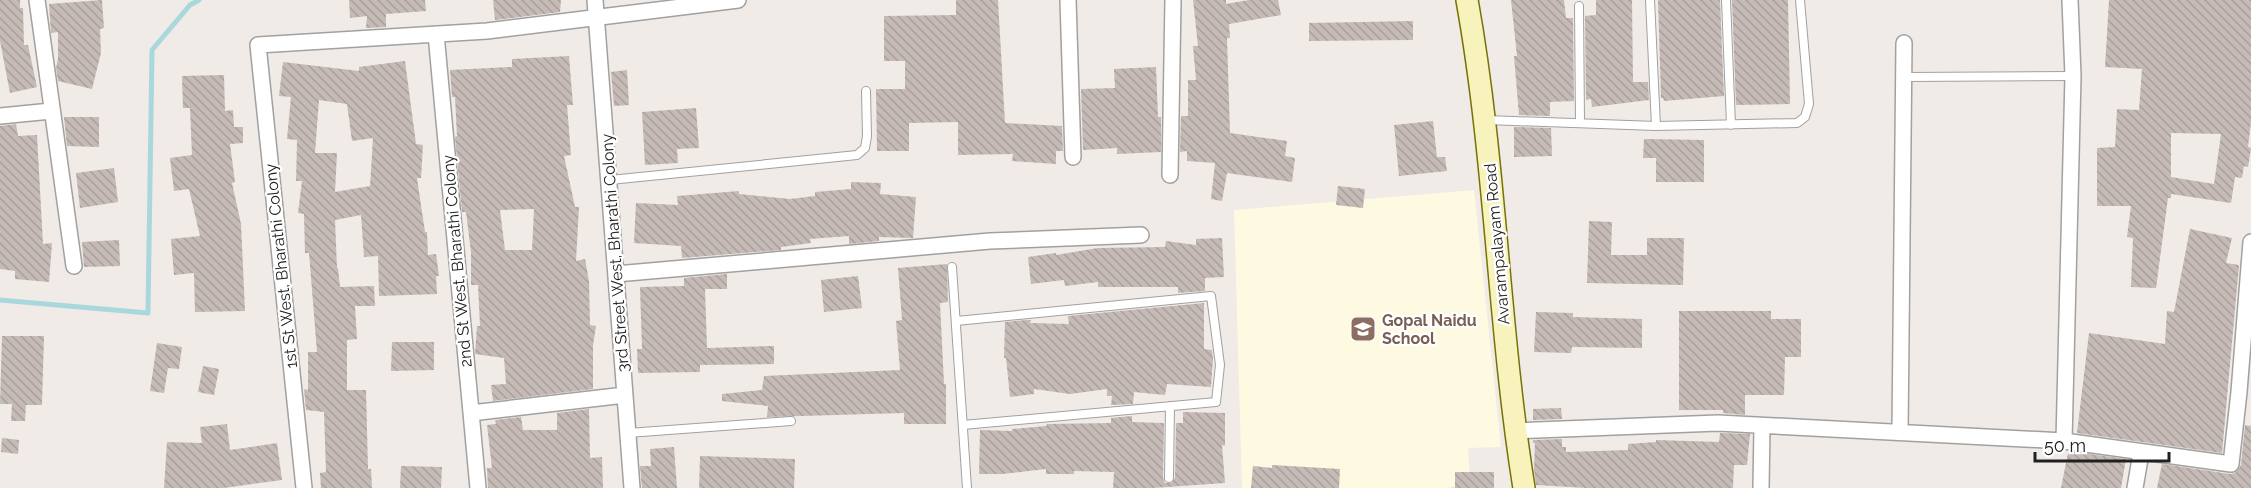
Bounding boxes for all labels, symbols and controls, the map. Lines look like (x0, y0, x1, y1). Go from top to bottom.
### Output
street label: 3rd Street West, Bharathi Colony (597, 133, 633, 373)
street label: 2nd St West, Bharathi Colony (438, 154, 476, 368)
street label: 1st St West, Bharathi Colony (261, 162, 301, 369)
street label: Avarampalayam Road (1480, 162, 1514, 326)
place label: Gopal Naidu School (1382, 311, 1477, 348)
school or university icon: Gopal Naidu School (1348, 314, 1378, 344)
scale bar (2035, 425, 2168, 463)
text: 50 m (2044, 435, 2086, 456)

